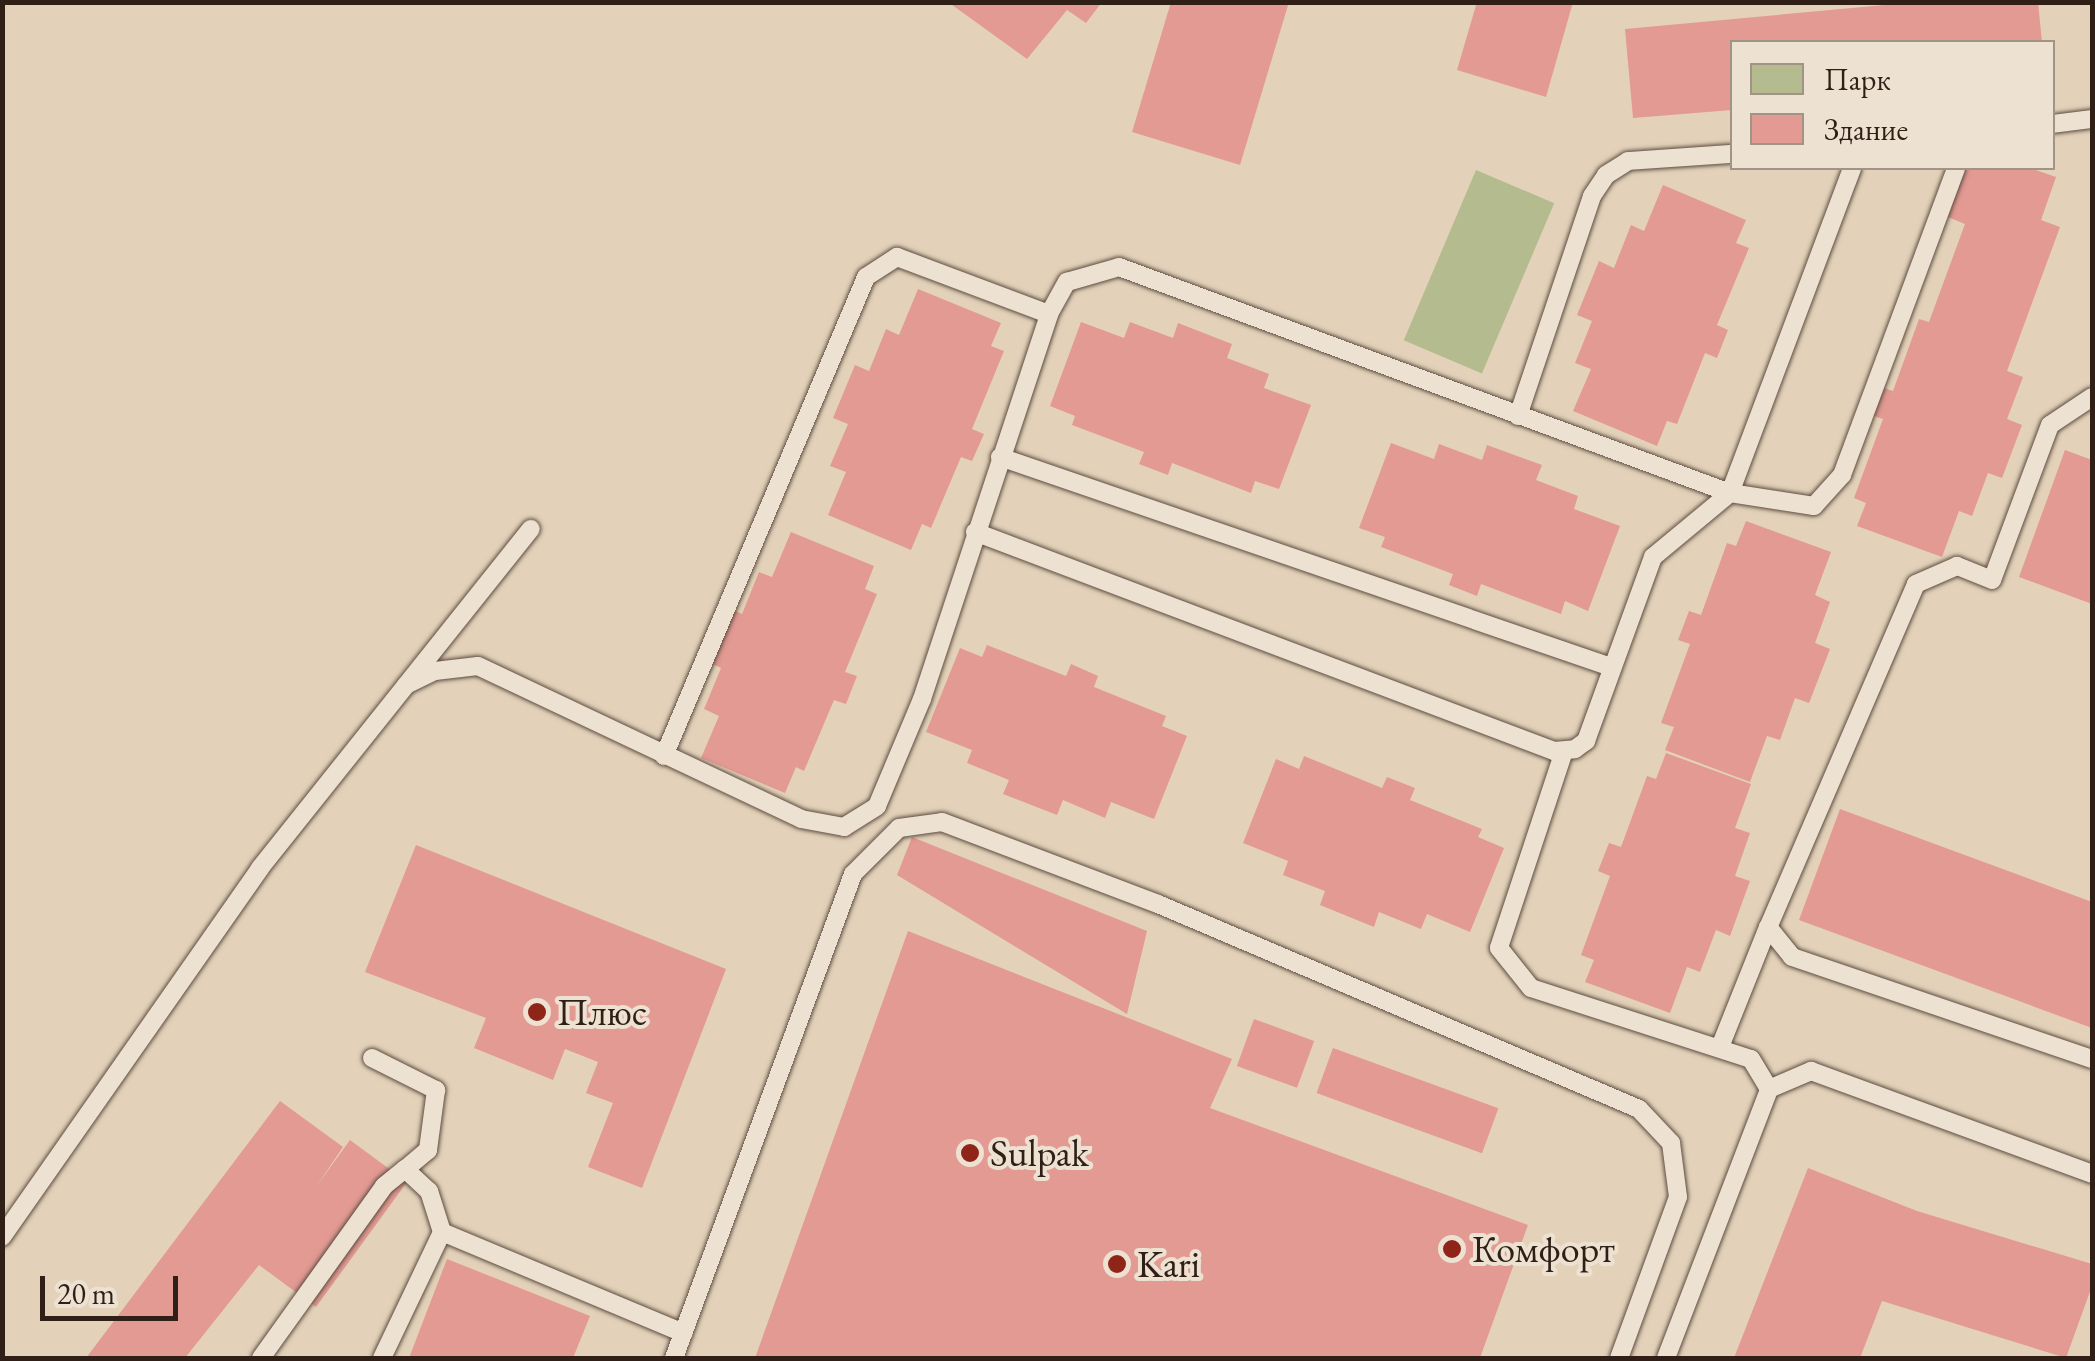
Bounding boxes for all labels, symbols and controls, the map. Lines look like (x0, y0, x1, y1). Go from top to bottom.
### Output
legend (1730, 40, 2055, 170)
text: Парк (1824, 60, 1891, 99)
text: Здание (1824, 110, 1908, 149)
place label: Плюс (557, 989, 647, 1035)
marker: Плюс (526, 1001, 548, 1023)
place label: Sulpak (990, 1130, 1089, 1176)
marker: Sulpak (959, 1142, 981, 1164)
place label: Комфорт (1472, 1226, 1615, 1272)
marker: Комфорт (1441, 1238, 1463, 1260)
place label: Kari (1137, 1241, 1200, 1287)
marker: Kari (1106, 1253, 1128, 1275)
scale bar (45, 1256, 182, 1318)
text: 20 m (57, 1274, 115, 1313)

